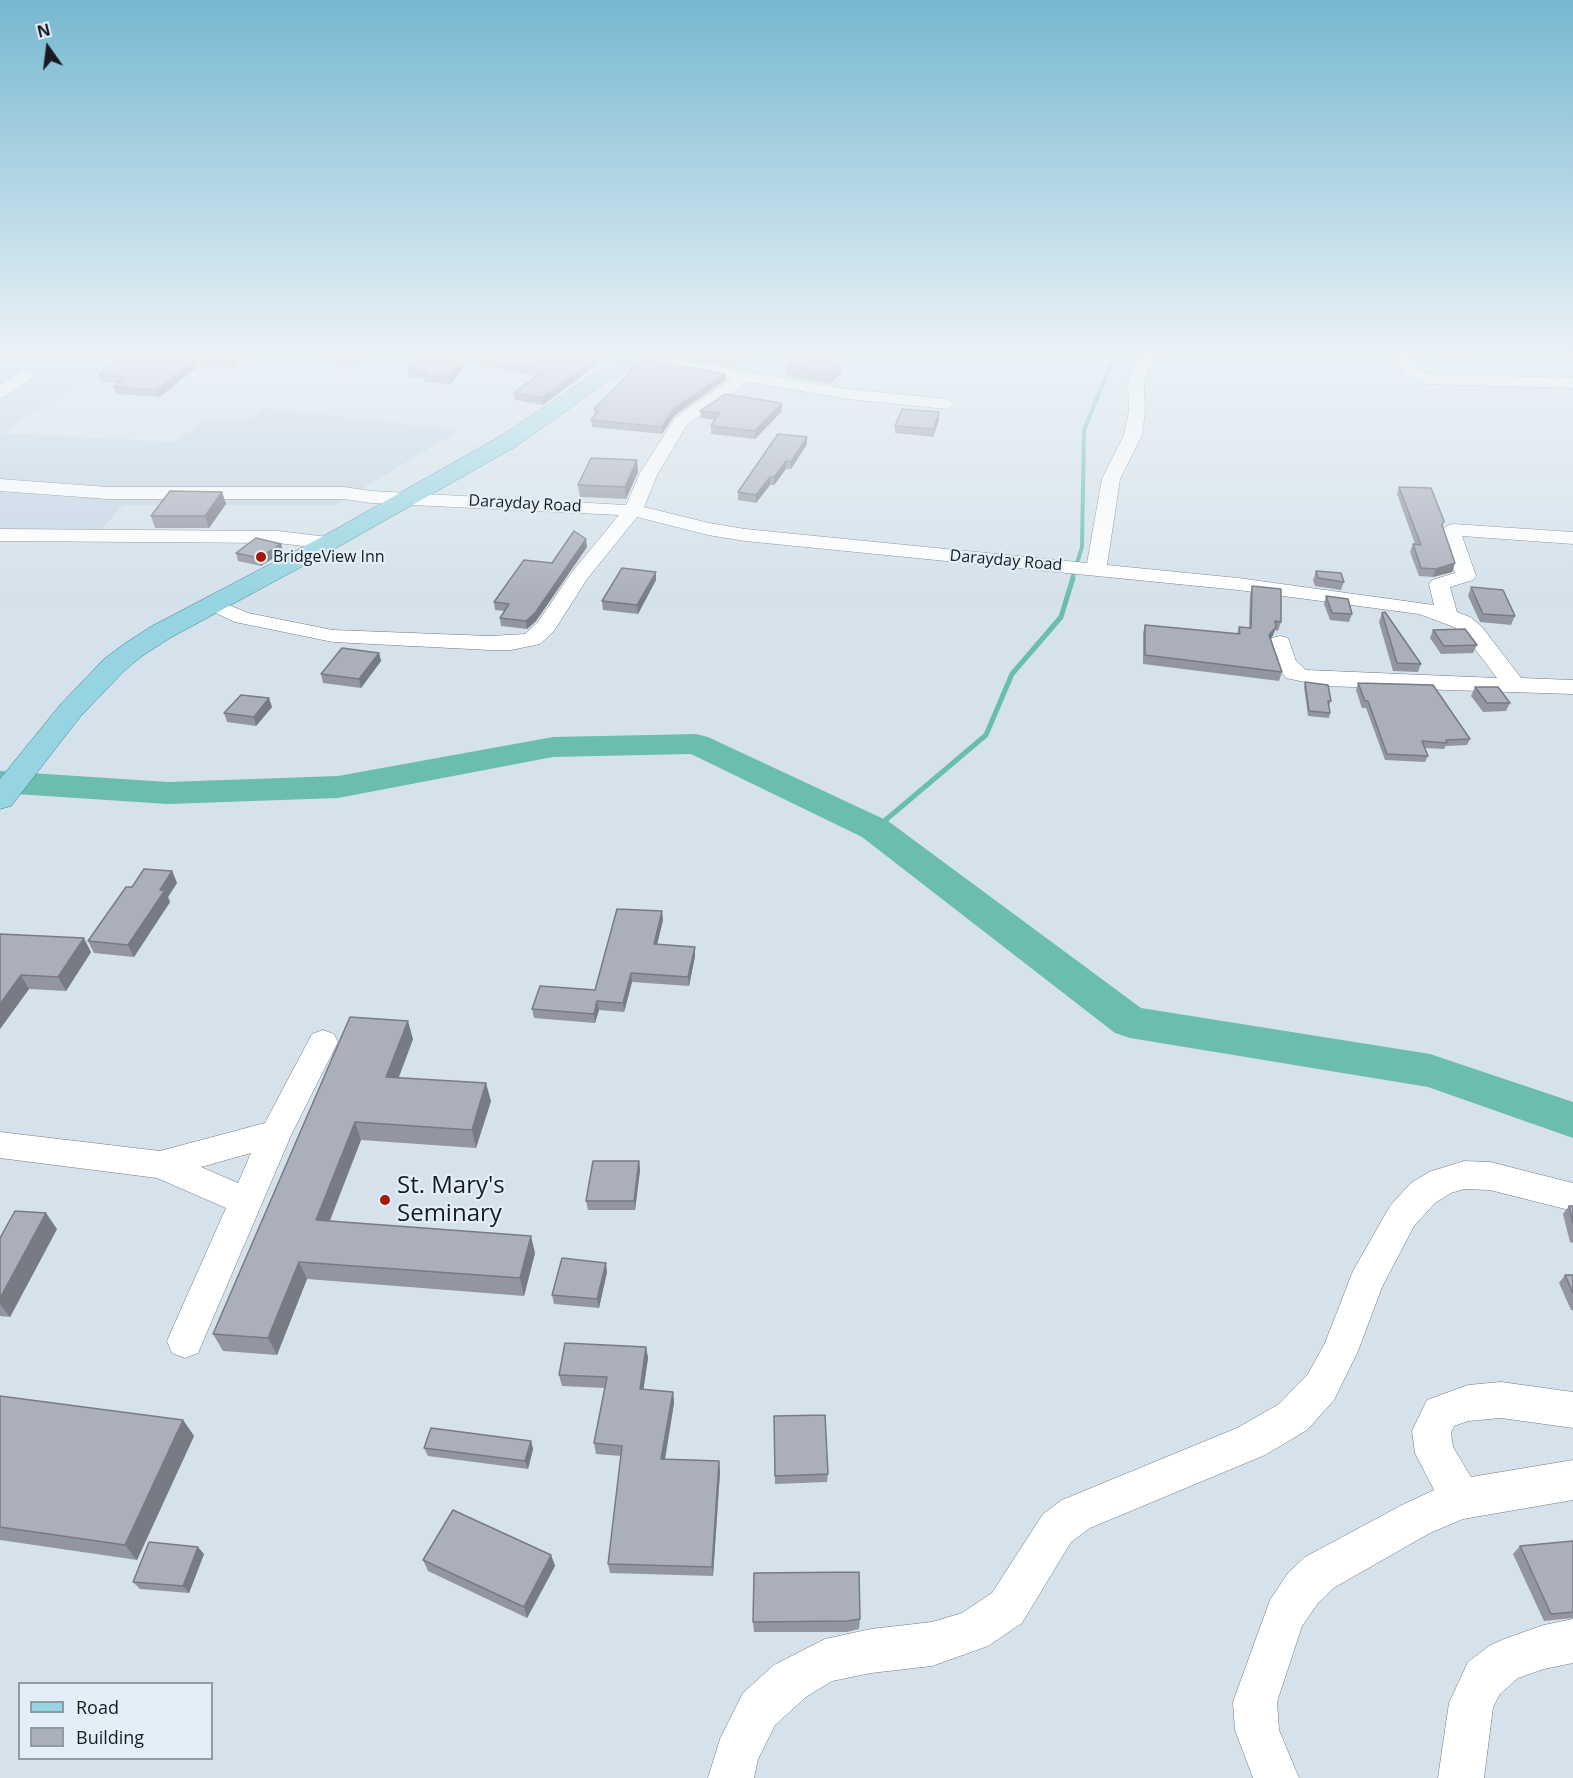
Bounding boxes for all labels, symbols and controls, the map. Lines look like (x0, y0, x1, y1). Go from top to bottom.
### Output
north arrow (18, 18, 78, 78)
text: N (35, 18, 53, 43)
street label: Darayday Road (468, 491, 582, 517)
place label: BridgeView Inn (273, 547, 385, 567)
street label: Darayday Road (949, 547, 1063, 575)
marker: BridgeView Inn (254, 550, 268, 564)
place label: St. Mary's Seminary (397, 1172, 505, 1228)
marker: St. Mary's Seminary (378, 1193, 392, 1207)
legend (18, 1682, 213, 1760)
text: Road (76, 1695, 119, 1719)
text: Building (76, 1725, 144, 1749)

